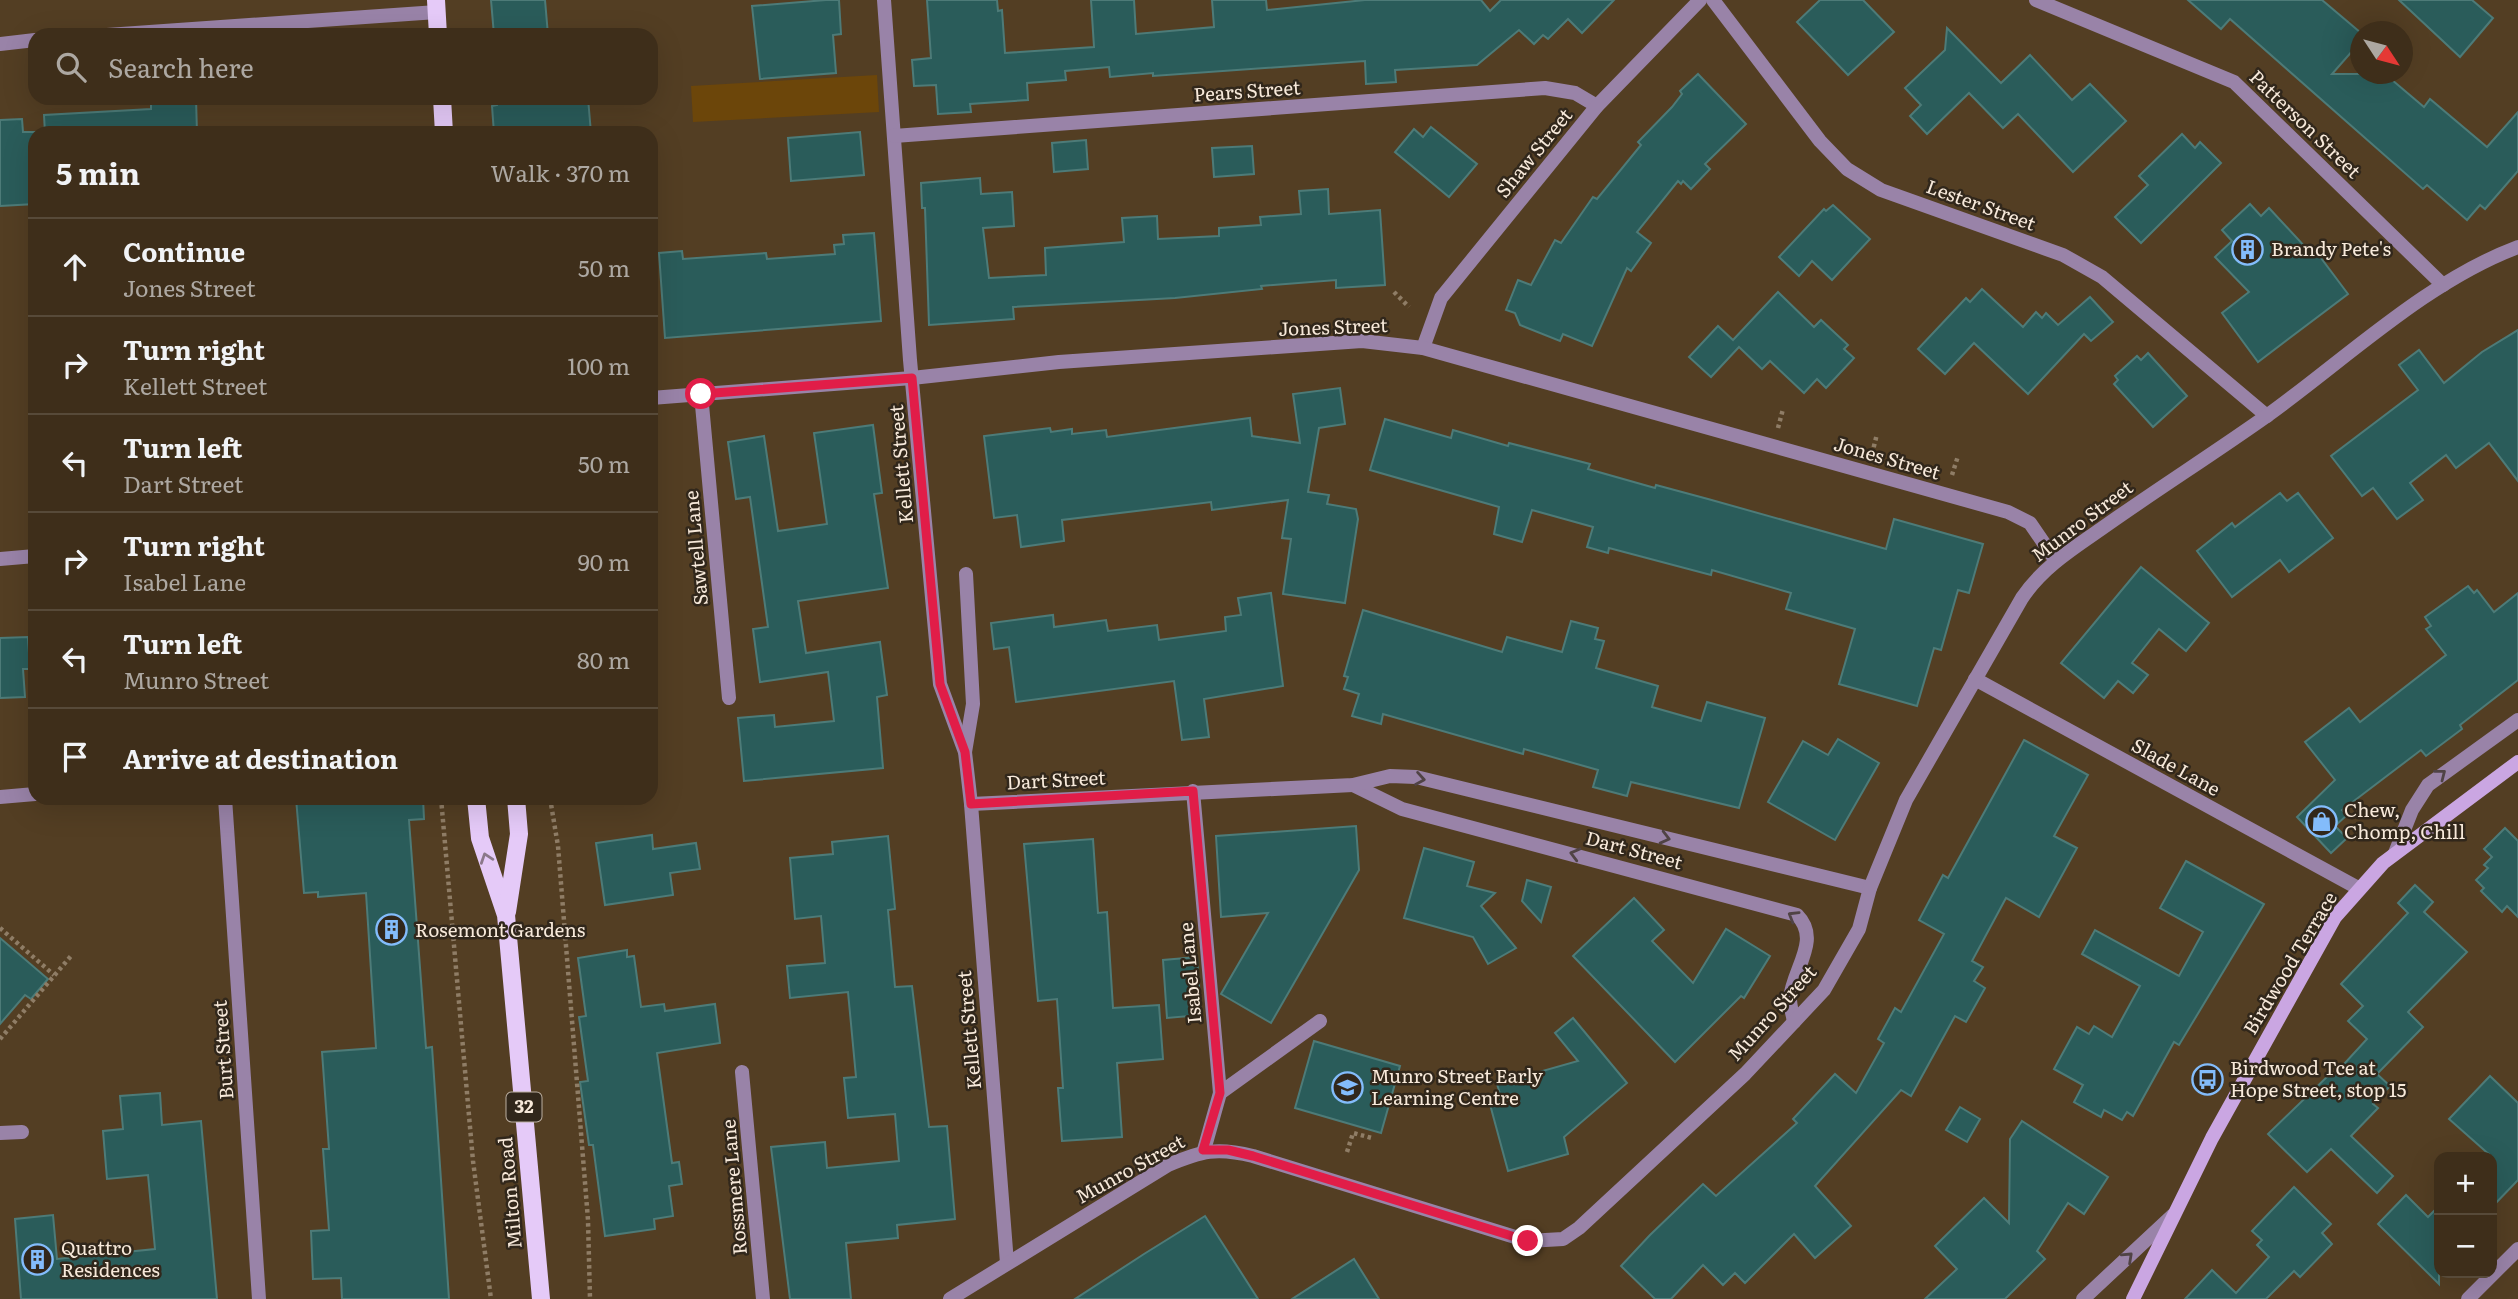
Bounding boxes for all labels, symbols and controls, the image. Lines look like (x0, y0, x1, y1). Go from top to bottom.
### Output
north arrow (2350, 21, 2413, 84)
search box (28, 28, 658, 105)
text: Search here (108, 47, 254, 86)
icon: search (52, 48, 90, 86)
street label: Patterson Street (2244, 63, 2368, 184)
street label: Pears Street (1193, 72, 1302, 108)
street label: Shaw Street (1488, 101, 1578, 203)
text: 5 min (56, 150, 140, 194)
text: Walk · 370 m (491, 155, 630, 189)
street label: Lester Street (1923, 171, 2040, 237)
text: Continue (123, 231, 245, 270)
building icon: Brandy Pete's (2231, 232, 2265, 266)
place label: Brandy Pete's (2271, 234, 2392, 262)
icon: ahead (56, 248, 94, 286)
text: 50 m (578, 250, 630, 284)
text: Jones Street (123, 270, 256, 304)
street label: Jones Street (1278, 310, 1389, 342)
text: Turn right (123, 329, 265, 368)
icon: right (56, 346, 94, 384)
text: 100 m (567, 348, 630, 382)
text: Kellett Street (123, 368, 267, 402)
route start (685, 378, 716, 409)
street label: Kellett Street (881, 403, 919, 525)
text: Turn left (123, 427, 242, 466)
street label: Jones Street (1831, 428, 1944, 486)
icon: left (56, 444, 94, 482)
text: 50 m (578, 446, 630, 480)
text: Dart Street (123, 466, 243, 500)
street label: Munro Street (2025, 473, 2138, 568)
street label: Sawtell Lane (676, 489, 714, 607)
text: Turn right (123, 525, 265, 564)
icon: right (56, 542, 94, 580)
text: 90 m (578, 544, 630, 578)
text: Isabel Lane (123, 564, 246, 598)
text: Turn left (123, 623, 242, 662)
icon: left (56, 640, 94, 678)
text: 80 m (577, 642, 630, 676)
text: Munro Street (123, 662, 269, 696)
street label: Slade Lane (2127, 730, 2226, 802)
icon: arrive (56, 738, 94, 776)
text: Arrive at destination (123, 738, 398, 777)
street label: Dart Street (1006, 762, 1107, 796)
one-way arrow (2434, 770, 2446, 783)
one-way arrow (1414, 771, 1426, 786)
place label: Chew, Chomp, Chill (2344, 795, 2465, 845)
shop icon: Chew, Chomp, Chill (2304, 804, 2338, 838)
street label: Dart Street (1583, 823, 1686, 876)
one-way arrow (1659, 830, 1671, 844)
one-way arrow (1569, 848, 1581, 863)
one-way arrow (480, 852, 494, 864)
street label: Birdwood Terrace (2235, 886, 2343, 1039)
one-way arrow (1788, 911, 1801, 924)
building icon: Rosemont Gardens (375, 913, 409, 947)
place label: Rosemont Gardens (415, 915, 586, 943)
street label: Isabel Lane (1171, 921, 1207, 1025)
street label: Munro Street (1720, 958, 1822, 1067)
street label: Kellett Street (949, 969, 987, 1091)
street label: Burt Street (205, 999, 239, 1101)
place label: Birdwood Tce at Hope Street, stop 15 (2230, 1053, 2407, 1103)
place label: Munro Street Early Learning Centre (1371, 1061, 1543, 1111)
bus stop icon: Birdwood Tce at Hope Street, stop 15 (2190, 1062, 2224, 1096)
school or university icon: Munro Street Early Learning Centre (1331, 1070, 1365, 1104)
road number: 32 (506, 1092, 542, 1122)
street label: Rossmere Lane (713, 1118, 753, 1256)
street label: Munro Street (1070, 1126, 1189, 1210)
street label: Milton Road (490, 1136, 528, 1250)
map controls (2434, 1152, 2497, 1278)
button: + (2434, 1152, 2497, 1215)
button: − (2434, 1215, 2497, 1278)
route end (1512, 1225, 1543, 1256)
place label: Quattro Residences (61, 1233, 160, 1283)
building icon: Quattro Residences (21, 1242, 55, 1276)
one-way arrow (2120, 1252, 2133, 1265)

